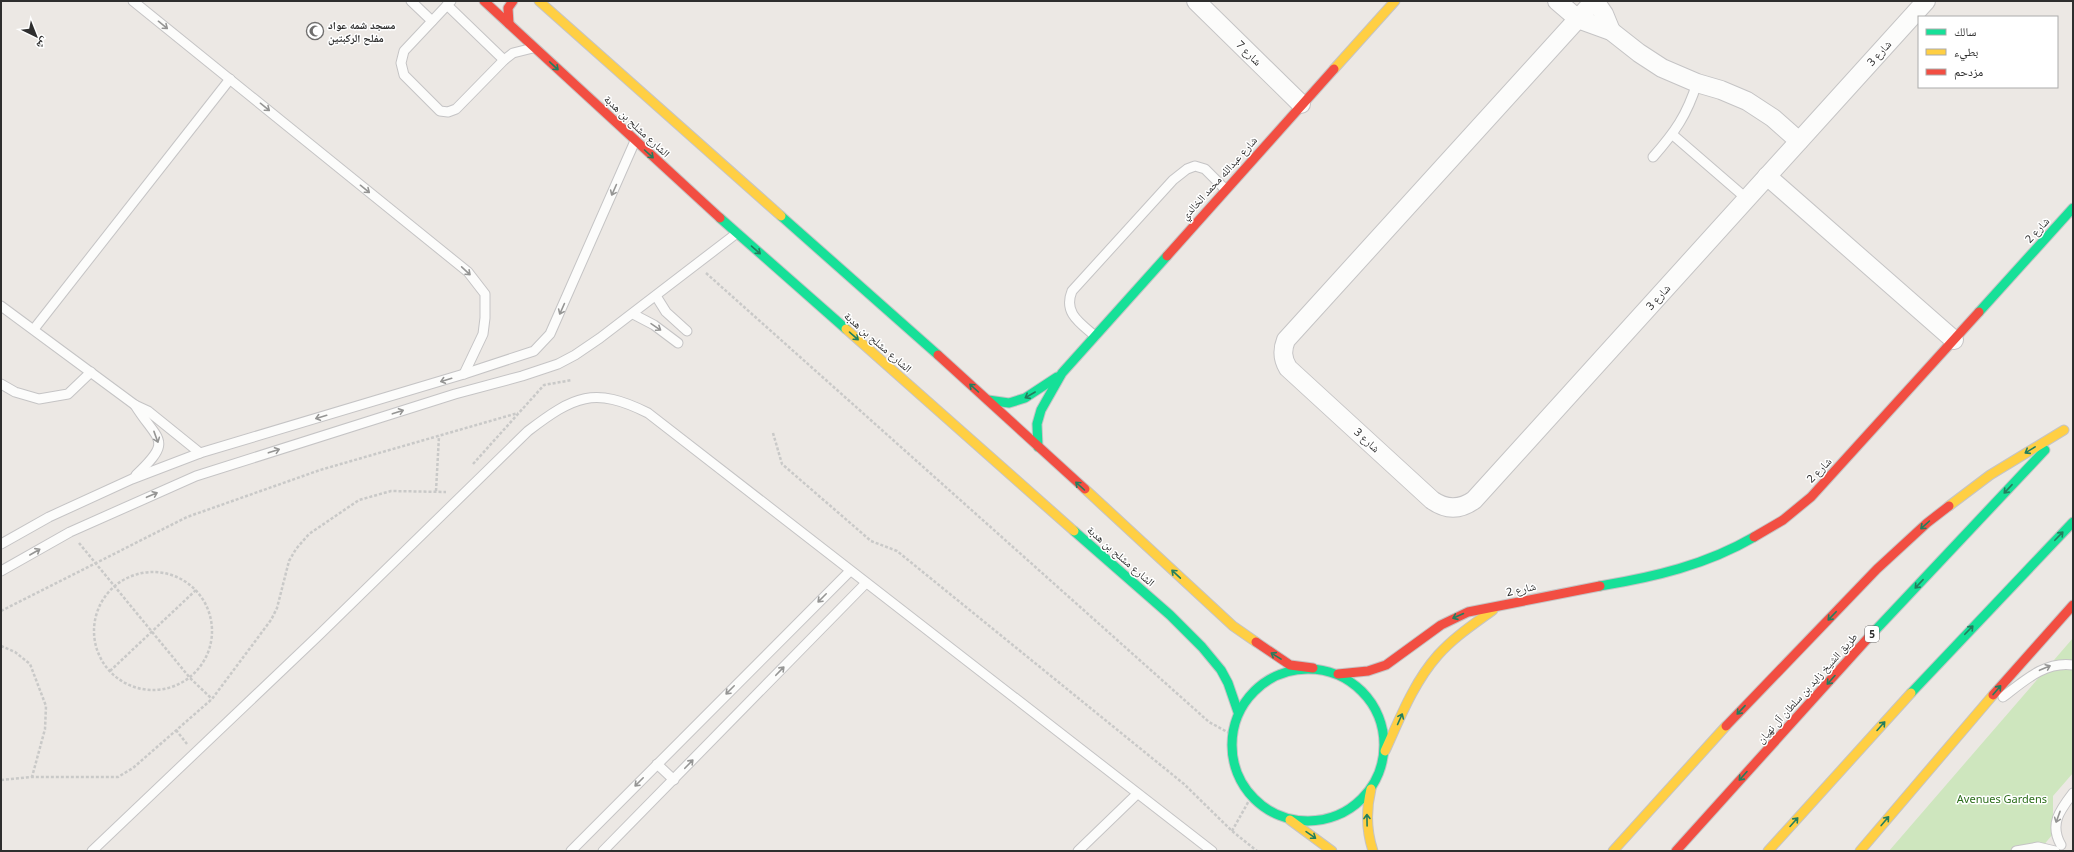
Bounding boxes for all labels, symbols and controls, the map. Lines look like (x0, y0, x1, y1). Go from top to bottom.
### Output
north arrow (16, 16, 56, 56)
legend (1918, 16, 2058, 88)
place label: مسجد شمه عواد مفلح الركبتين (328, 17, 396, 46)
one-way arrow (158, 21, 169, 30)
mosque icon: مسجد شمه عواد مفلح الركبتين (305, 21, 325, 41)
text: سالك (1954, 23, 1976, 40)
text: ش (33, 33, 53, 53)
street label: شارع 3 (1863, 36, 1894, 69)
street label: شارع 7 (1233, 37, 1265, 69)
text: بطيء (1954, 43, 1978, 62)
one-way arrow (549, 61, 559, 70)
text: مزدحم (1954, 63, 1983, 80)
street label: الشارع مشلح بن هدبة (601, 91, 674, 160)
one-way arrow (259, 102, 270, 111)
street label: شارع عبدالله محمد الخالدي (1177, 133, 1262, 224)
one-way arrow (644, 149, 654, 159)
one-way arrow (360, 184, 371, 193)
one-way arrow (610, 184, 617, 196)
street label: شارع 2 (2021, 213, 2052, 246)
one-way arrow (751, 245, 761, 254)
one-way arrow (461, 266, 471, 276)
street label: شارع 3 (1642, 280, 1673, 313)
one-way arrow (557, 303, 565, 315)
street label: الشارع مشلح بن هدبة (841, 308, 915, 375)
one-way arrow (650, 323, 661, 331)
one-way arrow (849, 332, 859, 341)
one-way arrow (439, 377, 452, 384)
one-way arrow (969, 384, 979, 393)
one-way arrow (1024, 391, 1036, 399)
one-way arrow (391, 408, 404, 415)
one-way arrow (315, 414, 328, 421)
street label: شارع 3 (1351, 424, 1384, 455)
one-way arrow (153, 431, 161, 443)
one-way arrow (2025, 446, 2036, 454)
one-way arrow (268, 447, 280, 455)
street label: شارع 2 (1803, 454, 1834, 486)
one-way arrow (1075, 481, 1086, 490)
one-way arrow (2003, 484, 2013, 494)
one-way arrow (145, 491, 157, 498)
one-way arrow (1919, 521, 1930, 530)
street label: الشارع مشلح بن هدبة (1084, 522, 1158, 589)
one-way arrow (2054, 531, 2064, 541)
one-way arrow (29, 548, 41, 555)
one-way arrow (1171, 569, 1181, 578)
street label: شارع 2 (1505, 578, 1537, 599)
one-way arrow (1914, 579, 1924, 589)
one-way arrow (817, 593, 827, 603)
one-way arrow (1827, 611, 1837, 621)
one-way arrow (1452, 613, 1464, 620)
one-way arrow (1964, 625, 1974, 635)
road number: 5 (1865, 626, 1879, 642)
street label: طريق الشيخ زايد بن سلطان آل نهيان (1753, 629, 1860, 746)
one-way arrow (1271, 652, 1282, 660)
one-way arrow (2039, 664, 2051, 672)
one-way arrow (775, 666, 785, 676)
one-way arrow (1826, 674, 1835, 685)
one-way arrow (725, 685, 735, 695)
one-way arrow (1992, 685, 2001, 695)
one-way arrow (1737, 705, 1746, 715)
one-way arrow (1396, 713, 1404, 725)
one-way arrow (1877, 721, 1886, 731)
one-way arrow (684, 759, 694, 769)
one-way arrow (1739, 771, 1748, 781)
one-way arrow (634, 777, 644, 787)
park label: Avenues Gardens (1957, 791, 2047, 806)
one-way arrow (2053, 811, 2061, 823)
one-way arrow (1363, 814, 1371, 827)
one-way arrow (1881, 816, 1890, 827)
one-way arrow (1789, 817, 1799, 827)
one-way arrow (1305, 831, 1316, 839)

